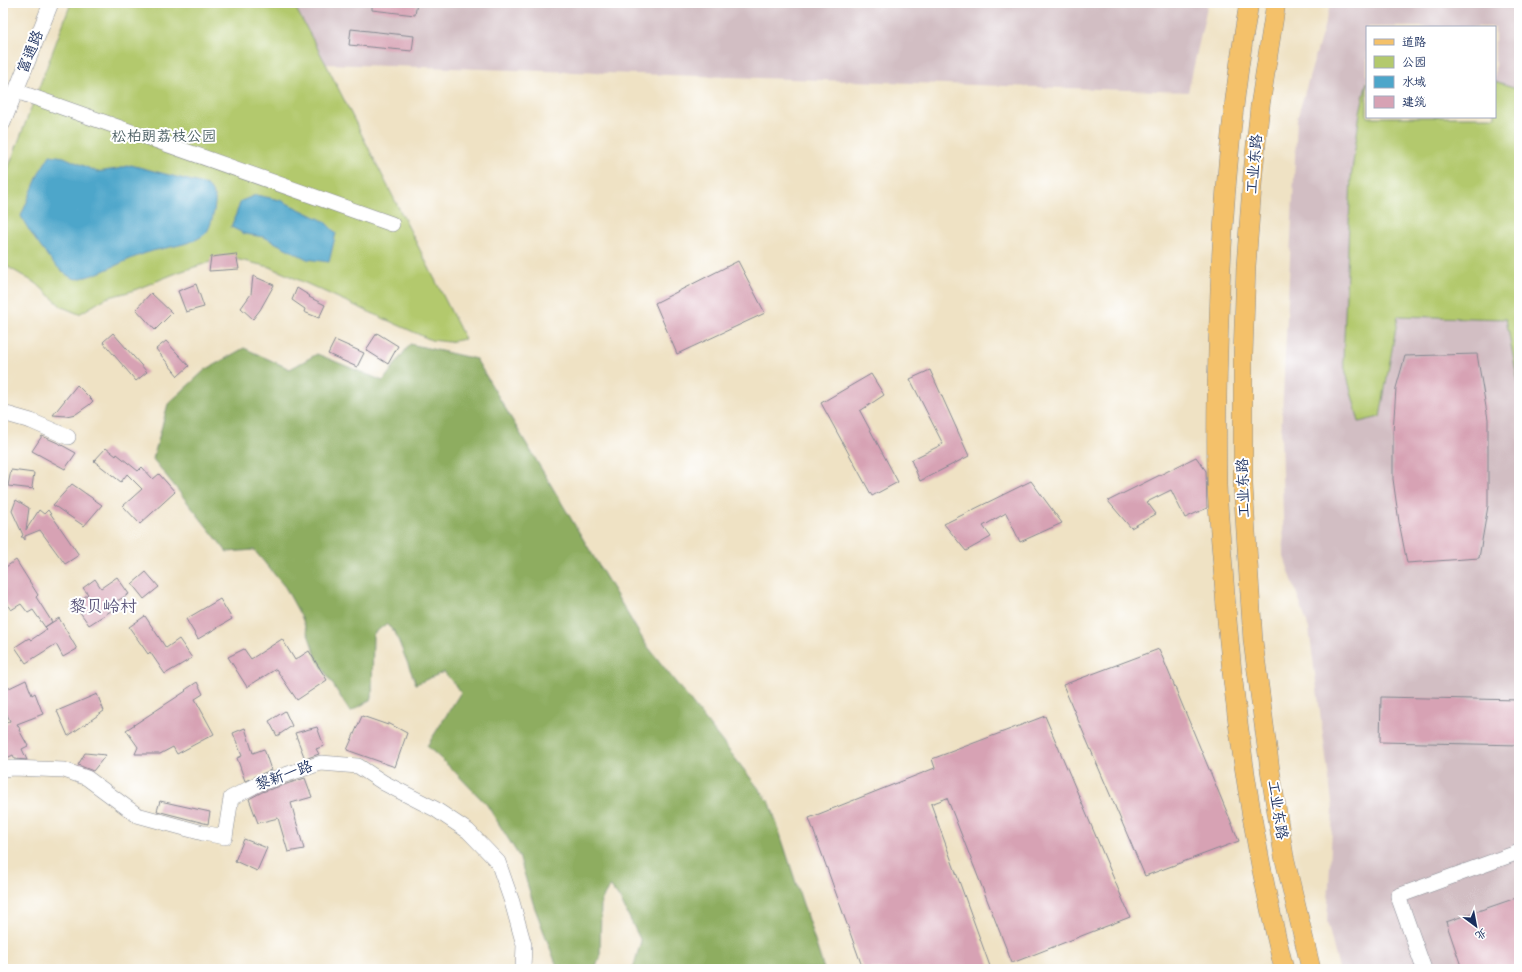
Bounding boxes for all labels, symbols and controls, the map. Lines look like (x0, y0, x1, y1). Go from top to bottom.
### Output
legend (1366, 26, 1496, 118)
street label: 富通路 (13, 27, 49, 77)
text: 道路 (1402, 35, 1426, 51)
text: 公园 (1402, 55, 1426, 71)
text: 水域 (1402, 75, 1426, 91)
text: 建筑 (1402, 95, 1426, 111)
park label: 松柏朗荔枝公园 (111, 127, 217, 147)
street label: 工业东路 (1242, 133, 1268, 195)
street label: 工业东路 (1233, 458, 1255, 518)
district label: 黎贝岭村 (69, 596, 137, 618)
street label: 黎新一路 (252, 756, 316, 796)
street label: 工业东路 (1262, 779, 1292, 841)
north arrow (1456, 906, 1496, 946)
text: 北 (1472, 925, 1489, 942)

